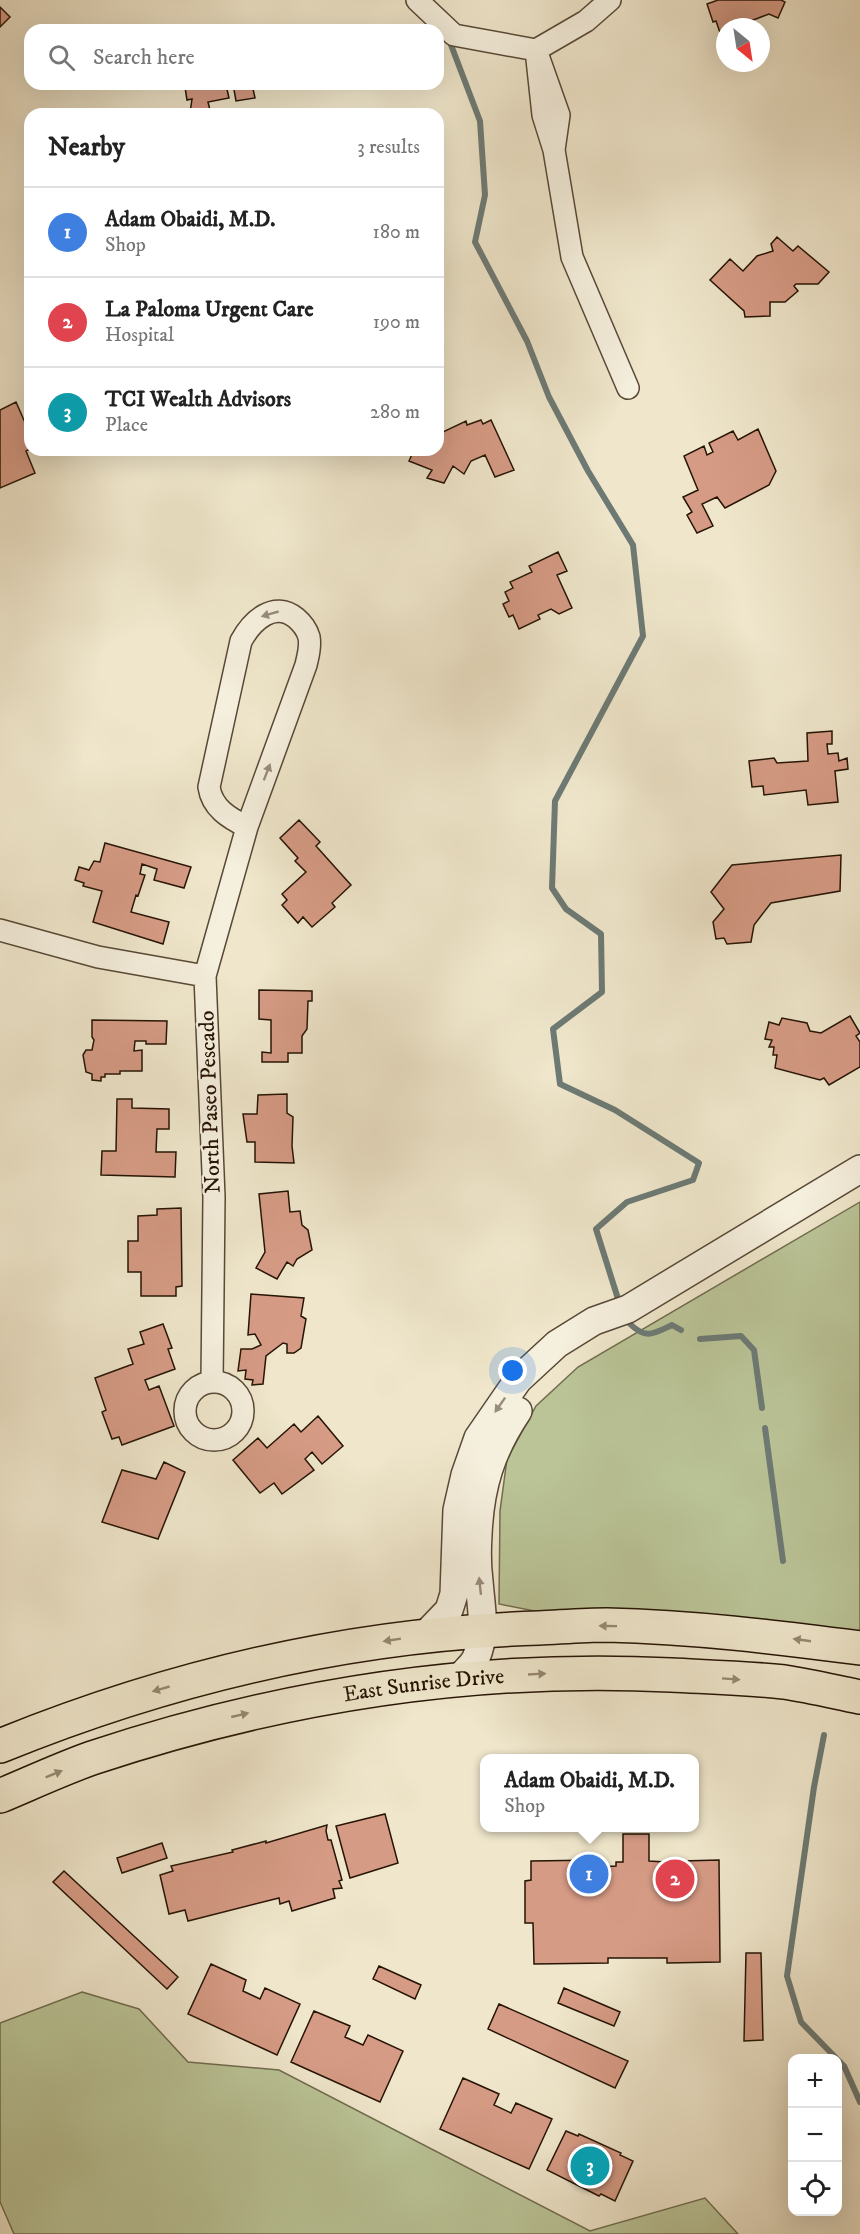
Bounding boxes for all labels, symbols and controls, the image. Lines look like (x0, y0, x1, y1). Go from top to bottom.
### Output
north arrow (716, 18, 770, 72)
search box (24, 24, 444, 90)
icon: search (45, 41, 78, 74)
text: Search here (93, 44, 195, 71)
text: Nearby (48, 131, 125, 164)
text: 3 results (357, 135, 420, 160)
text: Adam Obaidi, M.D. (105, 206, 275, 233)
text: 1 (64, 220, 71, 245)
text: 180 m (373, 220, 420, 245)
text: Shop (105, 233, 146, 258)
text: La Paloma Urgent Care (105, 296, 314, 323)
text: 2 (63, 310, 72, 335)
text: 190 m (373, 310, 420, 335)
text: Hospital (105, 323, 174, 348)
text: TCI Wealth Advisors (105, 386, 291, 413)
text: 3 (64, 400, 71, 425)
text: 280 m (370, 400, 420, 425)
text: Place (105, 413, 148, 438)
one-way arrow (260, 610, 279, 620)
one-way arrow (263, 763, 273, 781)
street label: North Paseo Pescado (193, 1010, 227, 1194)
your location (498, 1356, 527, 1385)
one-way arrow (494, 1397, 506, 1413)
one-way arrow (475, 1576, 484, 1595)
one-way arrow (598, 1621, 617, 1631)
one-way arrow (383, 1635, 402, 1644)
one-way arrow (792, 1636, 811, 1645)
street label: East Sunrise Drive (341, 1662, 505, 1708)
one-way arrow (527, 1670, 546, 1679)
one-way arrow (722, 1674, 741, 1683)
one-way arrow (152, 1685, 170, 1694)
one-way arrow (231, 1710, 249, 1720)
popup (480, 1754, 699, 1832)
text: Adam Obaidi, M.D. (504, 1767, 675, 1794)
one-way arrow (45, 1769, 63, 1778)
text: Shop (504, 1794, 545, 1819)
pin: 1 (570, 1852, 608, 1896)
pin: 2 (656, 1856, 694, 1902)
map controls (788, 2054, 842, 2216)
button: + (788, 2054, 842, 2108)
button: − (788, 2108, 842, 2162)
pin: 3 (570, 2144, 610, 2188)
button: locate (788, 2162, 842, 2216)

